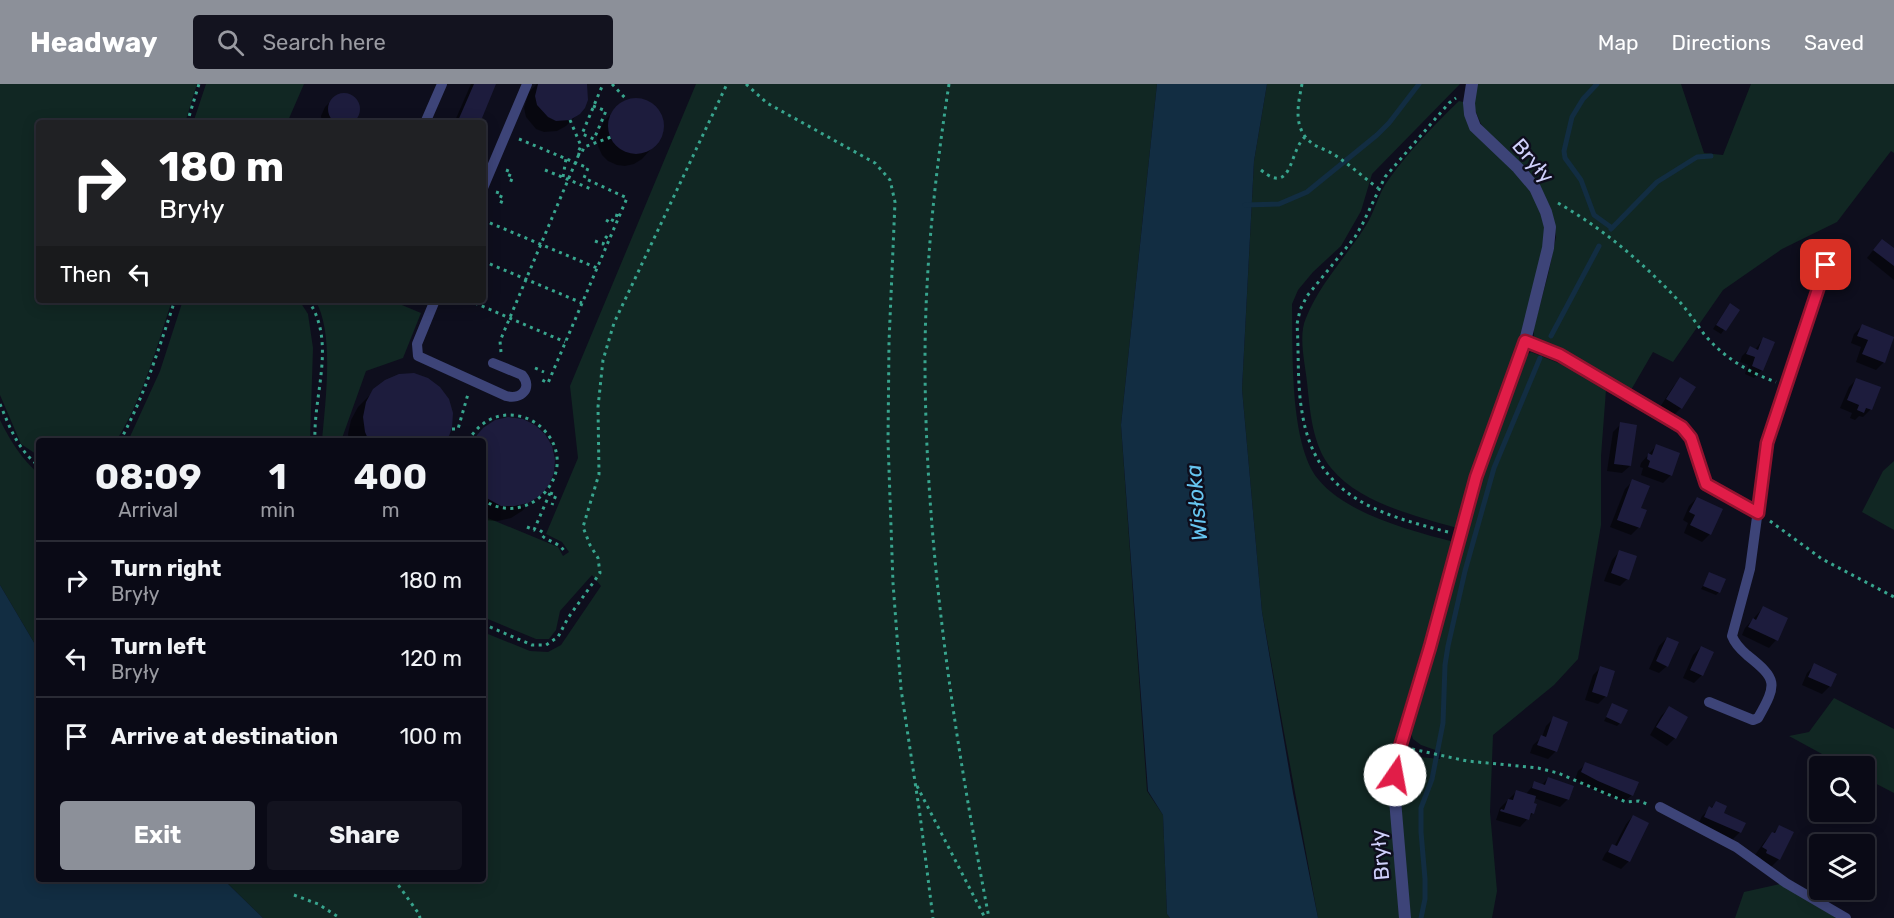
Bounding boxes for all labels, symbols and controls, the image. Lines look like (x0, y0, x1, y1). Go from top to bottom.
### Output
search box (193, 15, 613, 69)
text: Headway (30, 26, 157, 59)
icon: search (214, 26, 247, 59)
text: Search here (262, 29, 386, 56)
text: Map (1598, 30, 1639, 55)
text: Directions (1672, 30, 1771, 55)
text: Saved (1804, 30, 1864, 55)
street label: Bryły (1507, 133, 1560, 188)
text: 180 m (159, 142, 284, 192)
icon: right (60, 144, 138, 222)
text: Bryły (159, 193, 225, 225)
pin (1800, 239, 1851, 290)
icon: arrive (1809, 248, 1842, 281)
icon: left (123, 258, 156, 291)
text: Then (60, 261, 111, 288)
text: 08:09 (95, 455, 202, 498)
text: 1 (269, 455, 287, 498)
text: 400 (354, 455, 427, 498)
water label: Wisłoka (1180, 463, 1213, 542)
text: Arrival (118, 498, 178, 522)
text: min (260, 498, 295, 522)
text: m (382, 498, 399, 522)
text: Turn right (111, 555, 221, 582)
icon: right (60, 564, 93, 597)
text: 180 m (400, 567, 462, 594)
text: Bryły (111, 582, 160, 606)
text: Turn left (111, 633, 206, 660)
icon: left (60, 642, 93, 675)
text: 120 m (401, 645, 462, 672)
text: Bryły (111, 660, 160, 684)
icon: arrive (60, 720, 93, 753)
text: Arrive at destination (111, 723, 338, 750)
text: 100 m (400, 723, 462, 750)
position arrow (1363, 743, 1427, 807)
map controls (1809, 756, 1875, 900)
button: search (1809, 756, 1875, 822)
button: Exit (60, 801, 255, 870)
button: Share (267, 801, 462, 870)
street label: Bryły (1365, 828, 1394, 882)
button: layers (1809, 834, 1875, 900)

